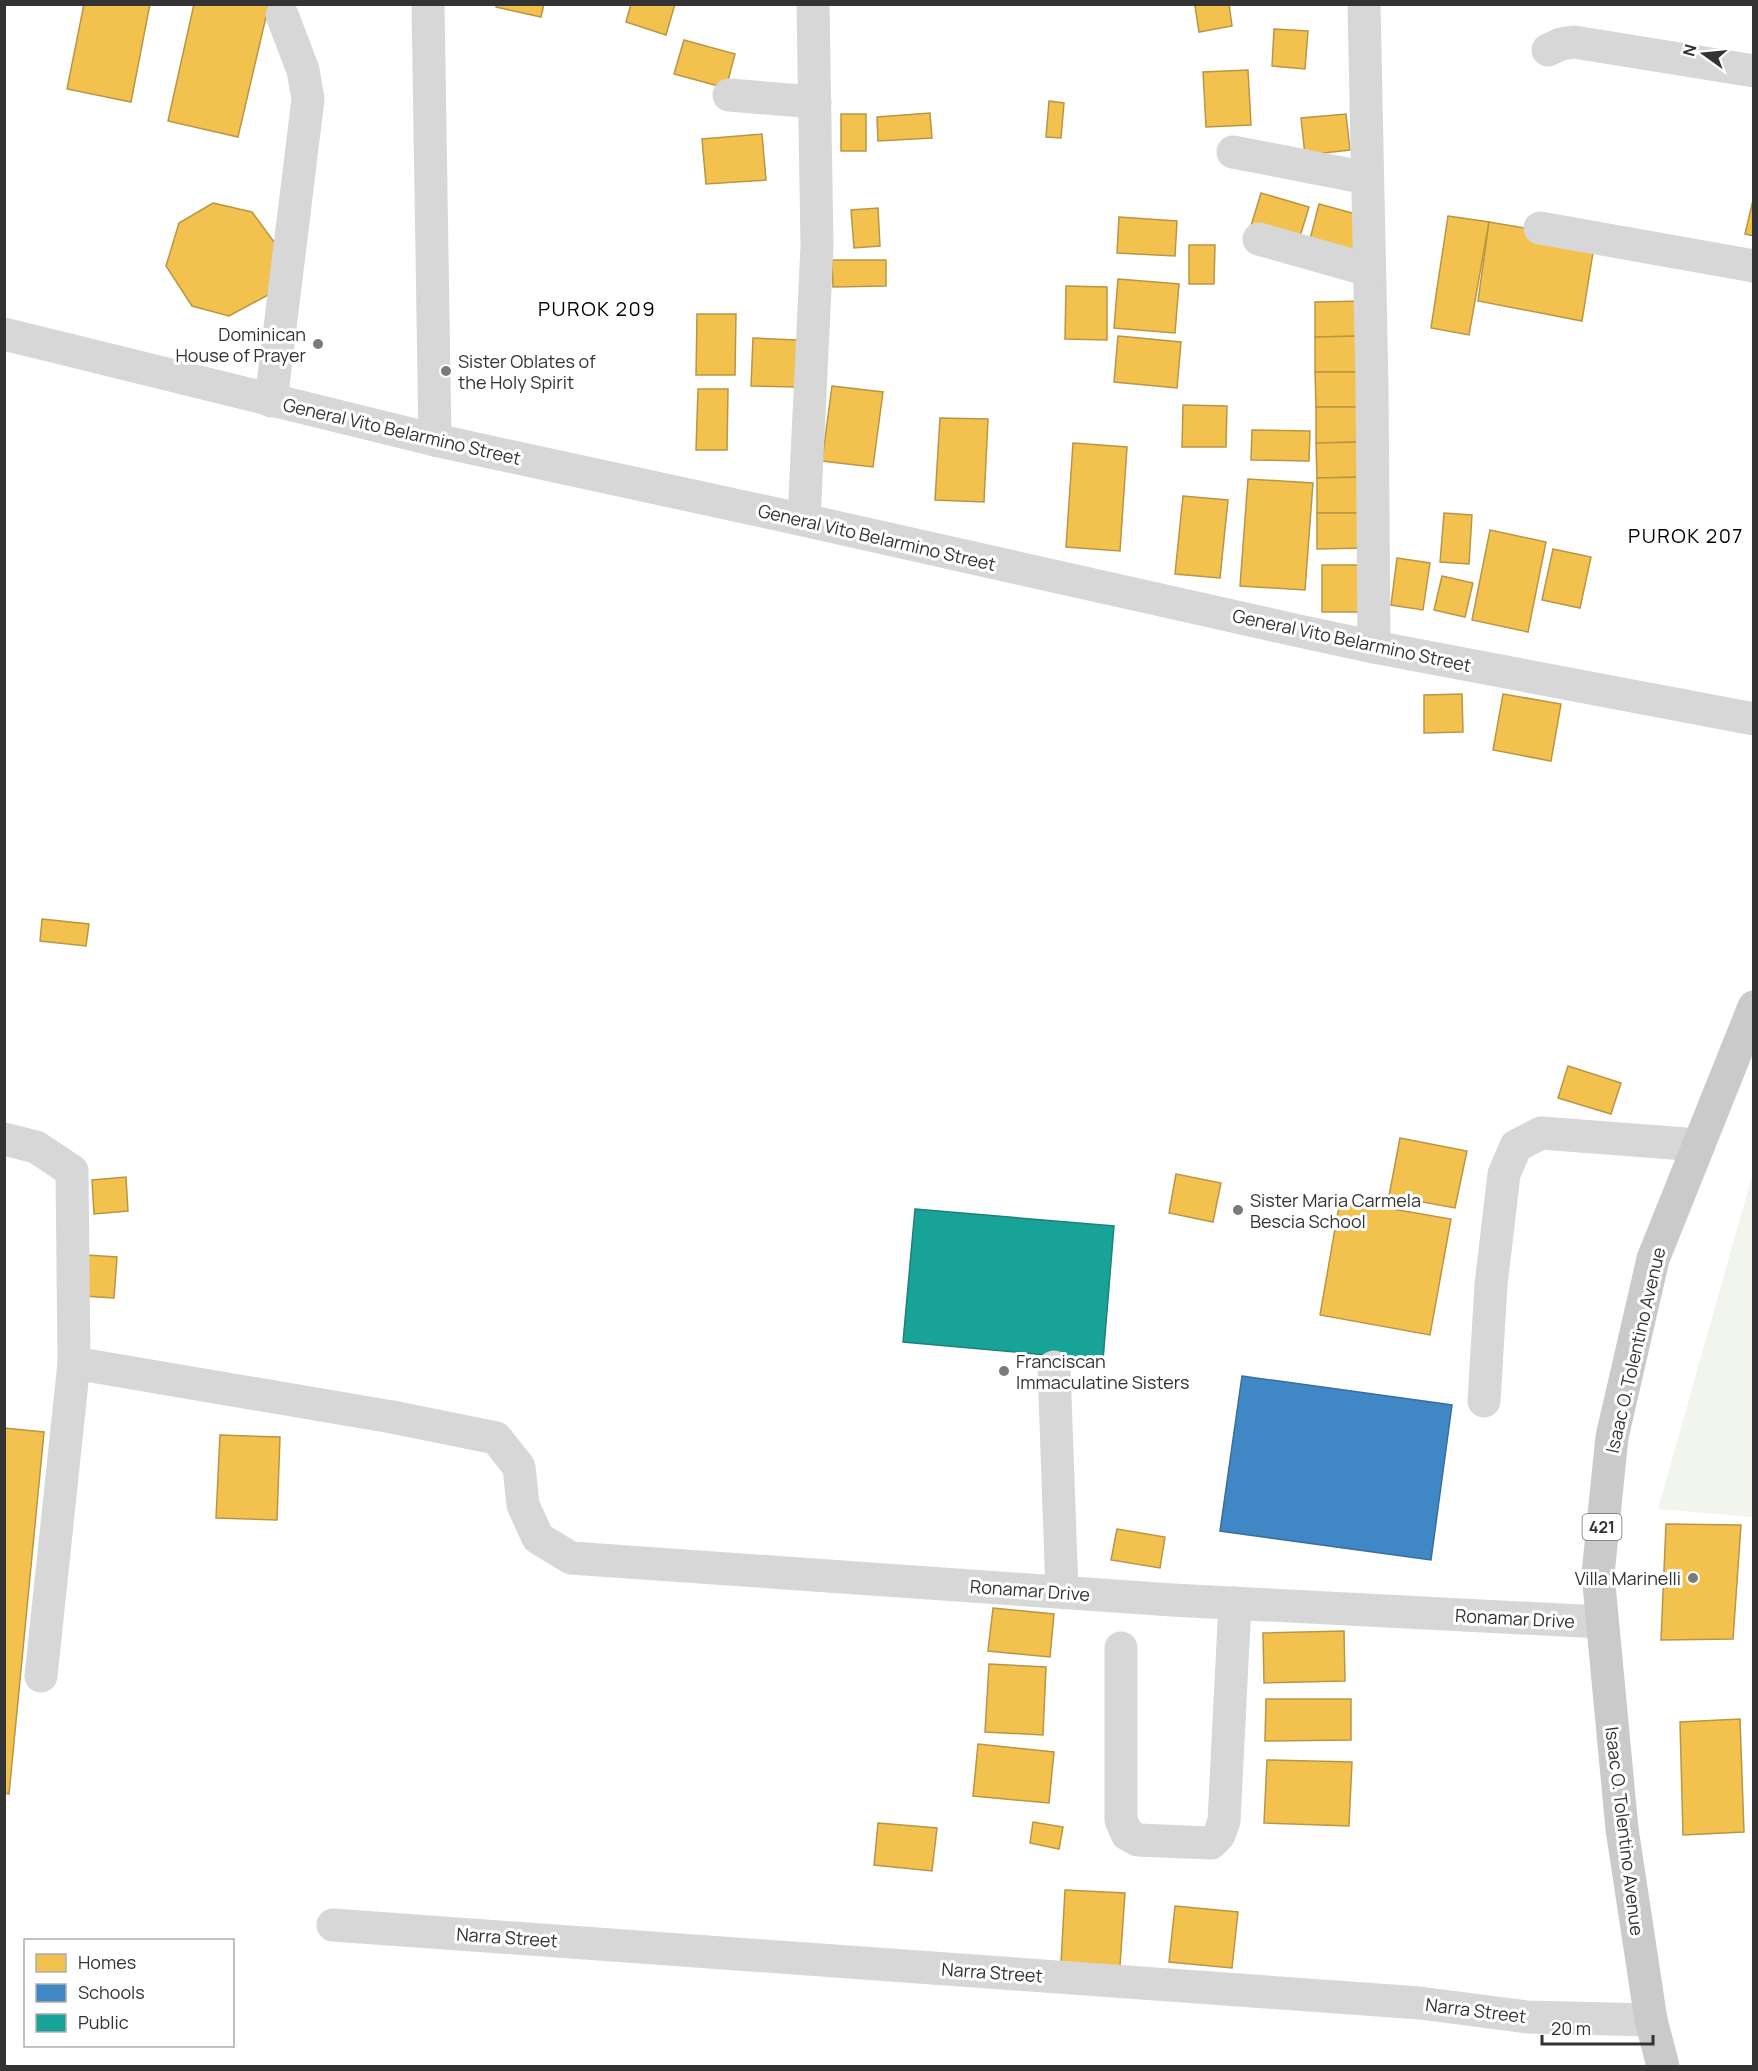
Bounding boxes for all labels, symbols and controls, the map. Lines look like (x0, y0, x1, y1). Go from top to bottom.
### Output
north arrow (1674, 24, 1734, 84)
text: N (1677, 42, 1702, 59)
district label: PUROK 209 (538, 295, 656, 322)
place label: Dominican House of Prayer (176, 322, 307, 367)
marker: Dominican House of Prayer (311, 337, 325, 351)
place label: Sister Oblates of the Holy Spirit (458, 349, 596, 394)
marker: Sister Oblates of the Holy Spirit (439, 364, 453, 378)
street label: General Vito Belarmino Street (281, 392, 523, 470)
street label: General Vito Belarmino Street (756, 498, 998, 576)
district label: PUROK 207 (1628, 522, 1744, 549)
street label: General Vito Belarmino Street (1231, 603, 1473, 677)
place label: Sister Maria Carmela Bescia School (1250, 1188, 1421, 1233)
marker: Sister Maria Carmela Bescia School (1231, 1203, 1245, 1217)
street label: Isaac O. Tolentino Avenue (1600, 1245, 1670, 1455)
place label: Franciscan Immaculatine Sisters (1016, 1349, 1189, 1394)
marker: Franciscan Immaculatine Sisters (997, 1364, 1011, 1378)
road number: 421 (1582, 1514, 1622, 1540)
place label: Villa Marinelli (1575, 1566, 1681, 1590)
marker: Villa Marinelli (1686, 1571, 1700, 1585)
street label: Ronamar Drive (969, 1574, 1091, 1606)
street label: Ronamar Drive (1454, 1603, 1576, 1633)
street label: Isaac O. Tolentino Avenue (1600, 1725, 1650, 1937)
street label: Narra Street (456, 1921, 558, 1953)
legend (24, 1939, 234, 2047)
text: Homes (78, 1950, 136, 1974)
street label: Narra Street (941, 1956, 1043, 1988)
text: Schools (78, 1980, 145, 2004)
street label: Narra Street (1424, 1992, 1528, 2028)
scale bar (1542, 2008, 1653, 2046)
text: Public (78, 2010, 129, 2034)
text: 20 m (1551, 2016, 1591, 2040)

